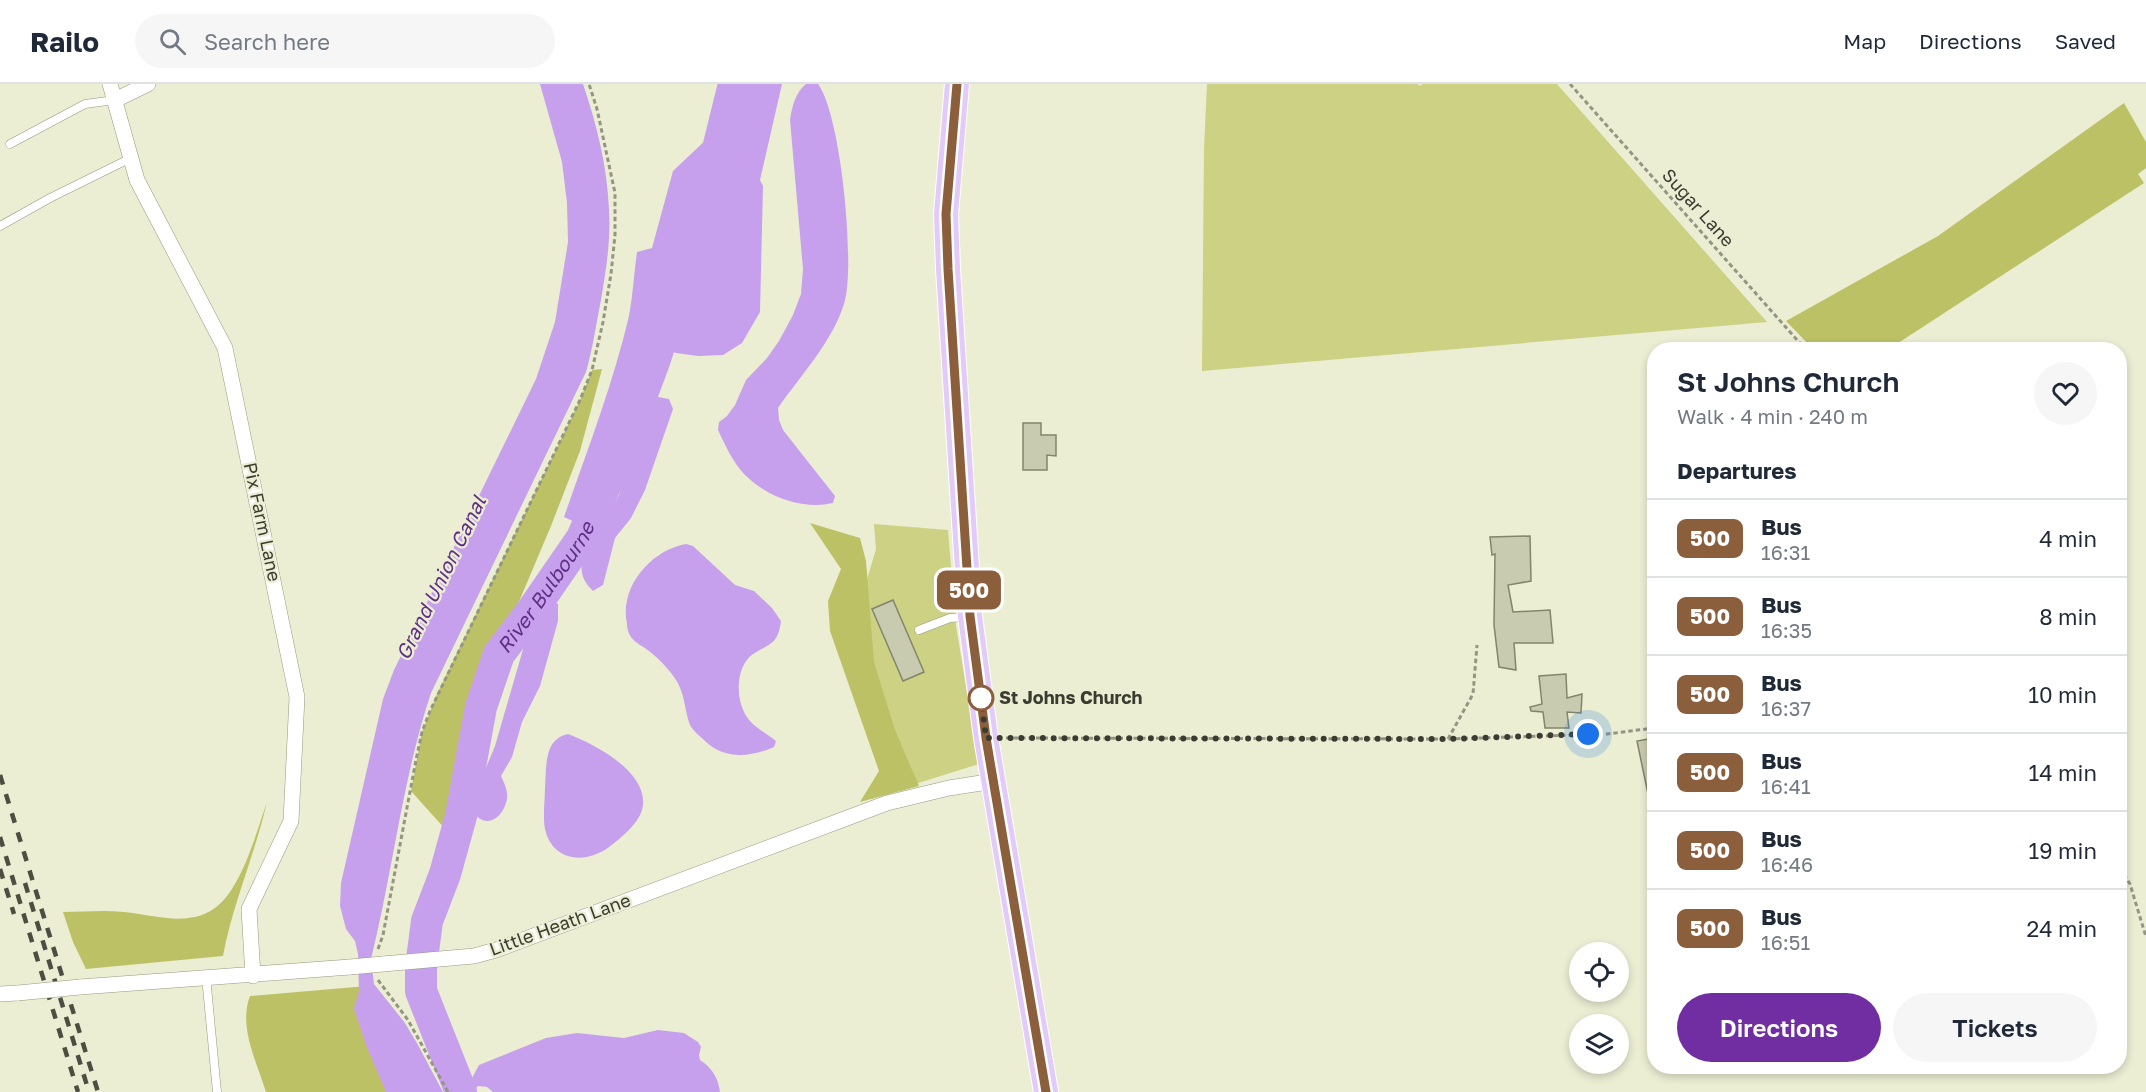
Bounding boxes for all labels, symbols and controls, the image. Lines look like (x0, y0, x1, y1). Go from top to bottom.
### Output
search box (135, 14, 555, 68)
text: Railo (30, 25, 99, 58)
icon: search (156, 25, 189, 58)
text: Search here (204, 28, 330, 55)
text: Map (1843, 28, 1886, 54)
text: Directions (1919, 28, 2022, 54)
text: Saved (2055, 28, 2116, 54)
street label: Sugar Lane (1658, 164, 1739, 251)
button: heart (2034, 362, 2097, 425)
text: St Johns Church (1677, 365, 1899, 398)
text: Walk · 4 min · 240 m (1677, 404, 1868, 428)
text: Departures (1677, 457, 1796, 484)
street label: Pix Farm Lane (240, 460, 286, 583)
water label: Grand Union Canal (390, 491, 490, 663)
text: Bus (1761, 513, 1802, 540)
water label: River Bulbourne (491, 517, 599, 657)
text: 500 (1690, 525, 1730, 551)
text: 4 min (2039, 525, 2097, 552)
text: 16:31 (1761, 540, 1810, 564)
line badge: 500 (934, 570, 1004, 610)
text: 500 (949, 577, 989, 603)
text: Bus (1761, 591, 1802, 618)
text: 500 (1690, 603, 1730, 629)
text: 8 min (2039, 603, 2097, 630)
text: 16:35 (1761, 618, 1812, 642)
text: Bus (1761, 669, 1802, 696)
text: 500 (1690, 681, 1730, 707)
text: 10 min (2028, 681, 2097, 708)
marker: St Johns Church (968, 685, 994, 711)
place label: St Johns Church (999, 686, 1142, 708)
text: 16:37 (1761, 696, 1811, 720)
your location (1573, 719, 1603, 749)
text: Bus (1761, 747, 1802, 774)
text: 500 (1690, 759, 1730, 785)
text: 14 min (2029, 759, 2097, 786)
text: 16:41 (1761, 774, 1811, 798)
text: Bus (1761, 825, 1802, 852)
text: 500 (1690, 837, 1730, 863)
text: 19 min (2029, 837, 2097, 864)
text: 16:46 (1761, 852, 1813, 876)
street label: Little Heath Lane (486, 888, 633, 960)
text: Bus (1761, 903, 1802, 930)
text: 500 (1690, 915, 1730, 941)
text: 24 min (2026, 915, 2097, 942)
text: 16:51 (1761, 930, 1810, 954)
map controls (1569, 942, 1629, 1074)
button: locate (1569, 942, 1629, 1002)
button: Directions (1677, 993, 1881, 1062)
button: Tickets (1893, 993, 2097, 1062)
button: layers (1569, 1014, 1629, 1074)

